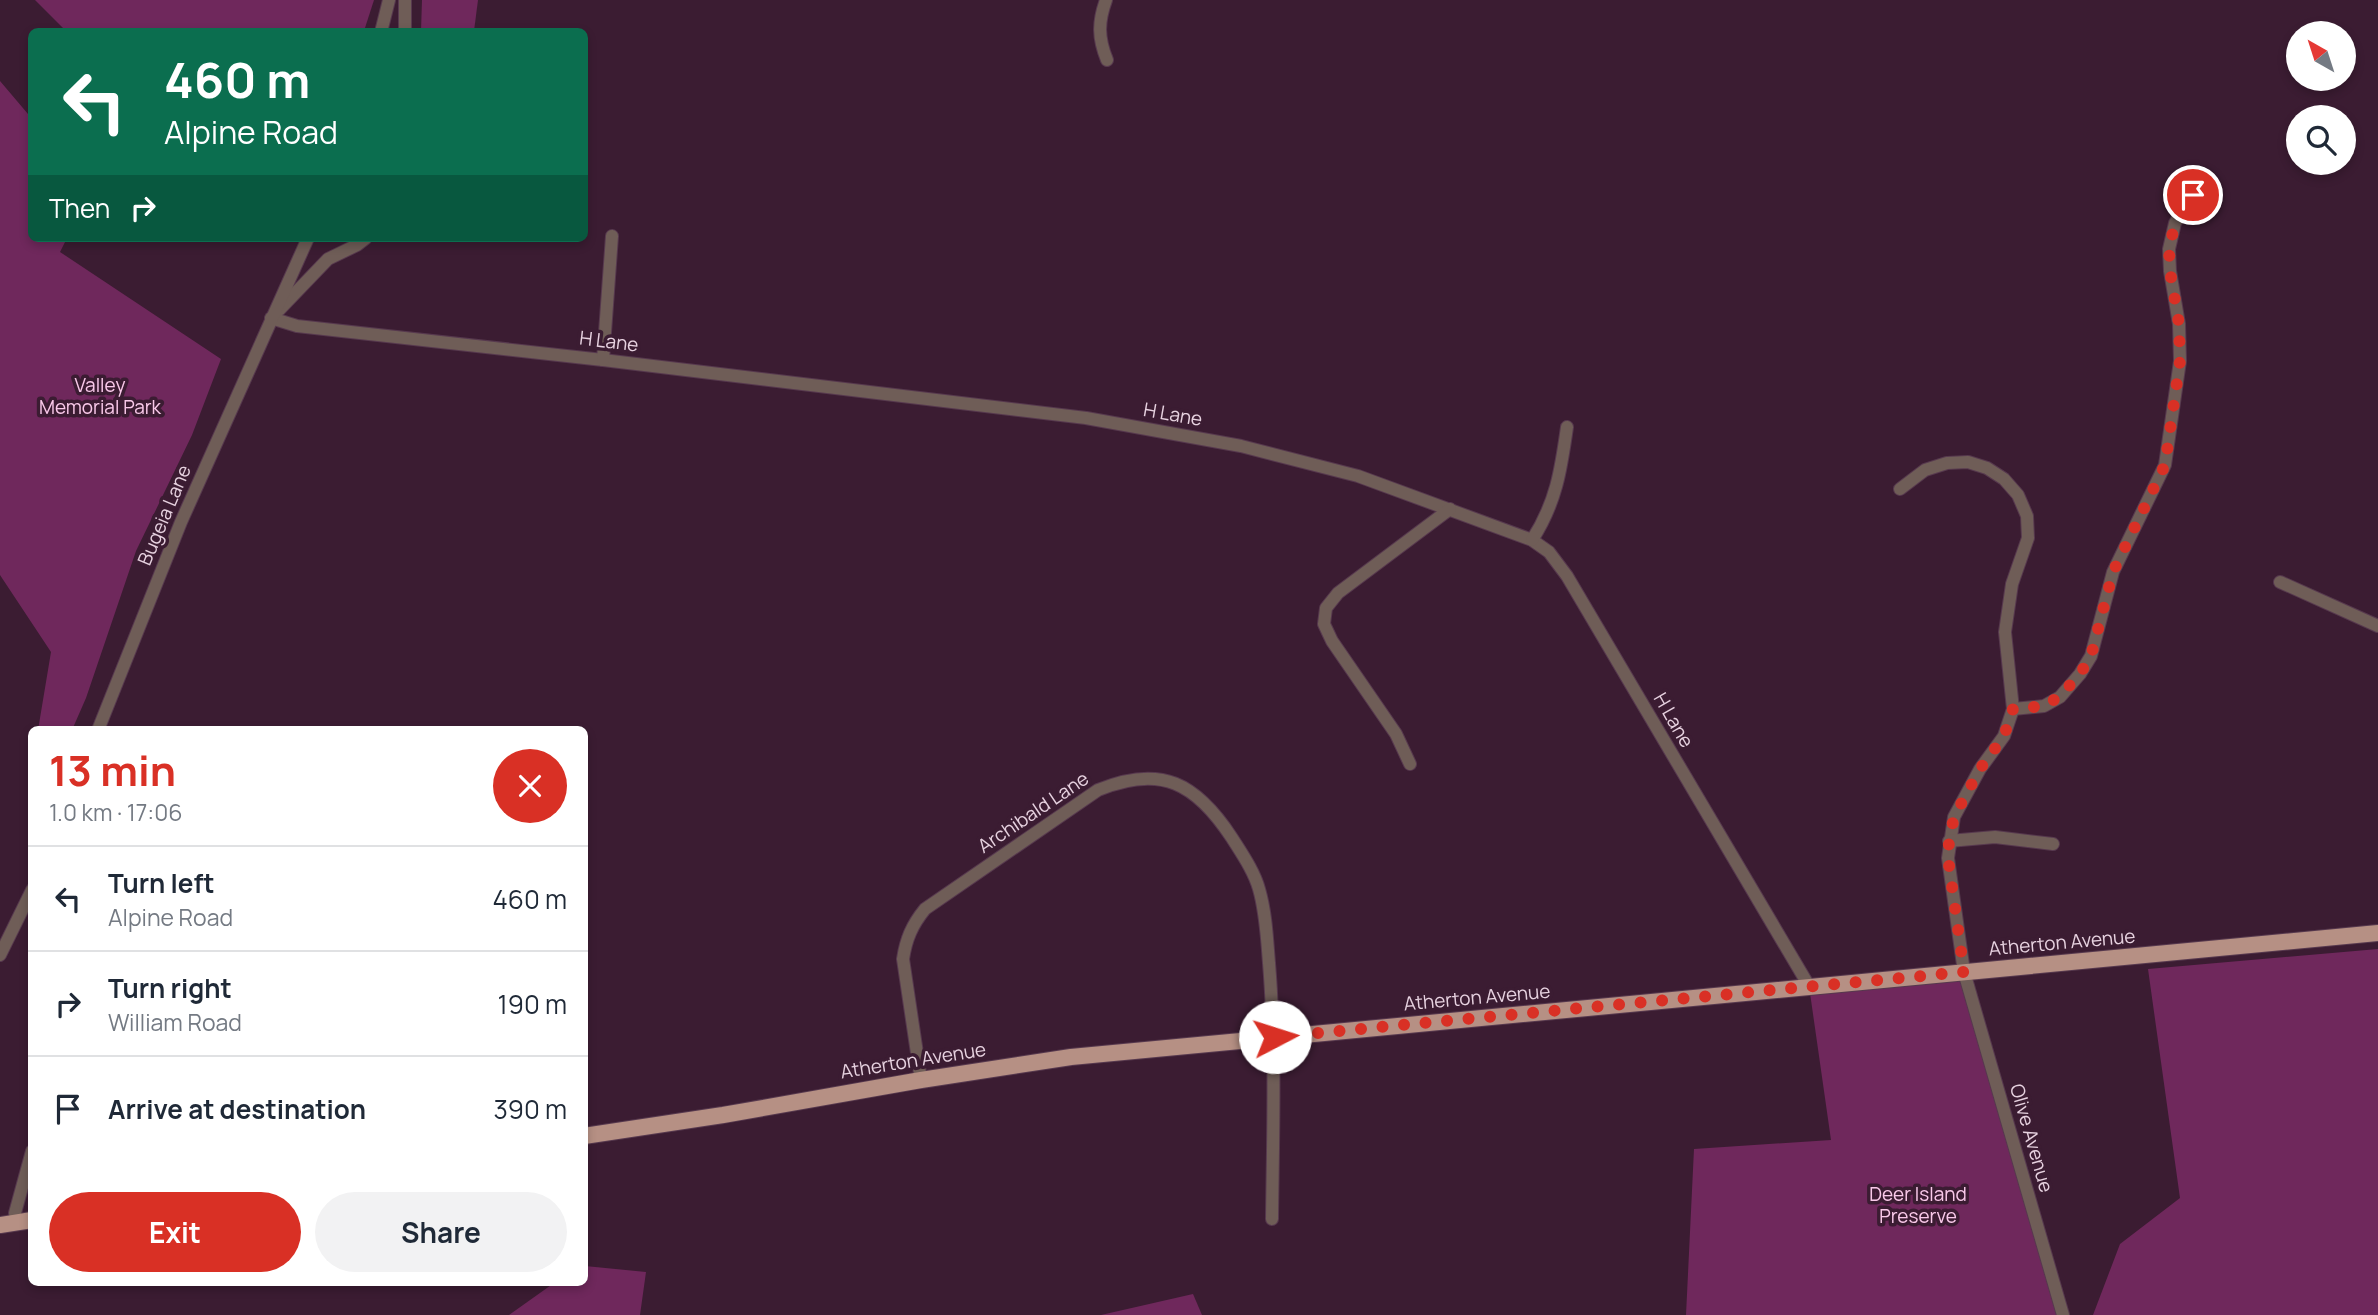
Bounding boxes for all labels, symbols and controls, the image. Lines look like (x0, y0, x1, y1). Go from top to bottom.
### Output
north arrow (2286, 21, 2356, 91)
map controls (2286, 21, 2356, 175)
text: 460 m (164, 46, 310, 113)
icon: left (49, 56, 140, 147)
button: search (2286, 105, 2356, 175)
text: Alpine Road (164, 110, 338, 154)
pin (2163, 165, 2223, 225)
icon: arrive (2174, 176, 2212, 214)
icon: right (124, 189, 162, 227)
text: Then (49, 190, 110, 226)
street label: H Lane (578, 324, 640, 358)
park label: Valley Memorial Park (39, 372, 162, 420)
street label: H Lane (1141, 396, 1205, 432)
street label: Bugeia Lane (131, 461, 197, 569)
street label: H Lane (1648, 688, 1700, 752)
text: 13 min (49, 741, 176, 799)
button: close (493, 749, 567, 823)
street label: Archibald Lane (972, 765, 1094, 859)
text: 1.0 km · 17:06 (49, 796, 183, 828)
text: Turn left (108, 865, 215, 901)
icon: left (49, 880, 87, 918)
text: 460 m (492, 881, 567, 917)
text: Alpine Road (108, 901, 233, 933)
street label: Atherton Avenue (1988, 923, 2136, 961)
text: Turn right (108, 970, 232, 1006)
street label: Atherton Avenue (1403, 978, 1551, 1016)
icon: right (49, 985, 87, 1023)
text: 190 m (498, 986, 567, 1022)
position arrow (1238, 1000, 1312, 1074)
text: William Road (108, 1006, 242, 1038)
street label: Atherton Avenue (838, 1036, 988, 1084)
street label: Olive Avenue (2004, 1081, 2060, 1195)
icon: arrive (49, 1090, 87, 1128)
text: Arrive at destination (108, 1091, 366, 1127)
text: 390 m (493, 1091, 567, 1127)
park label: Deer Island Preserve (1869, 1181, 1967, 1229)
button: Exit (49, 1192, 301, 1272)
button: Share (315, 1192, 567, 1272)

